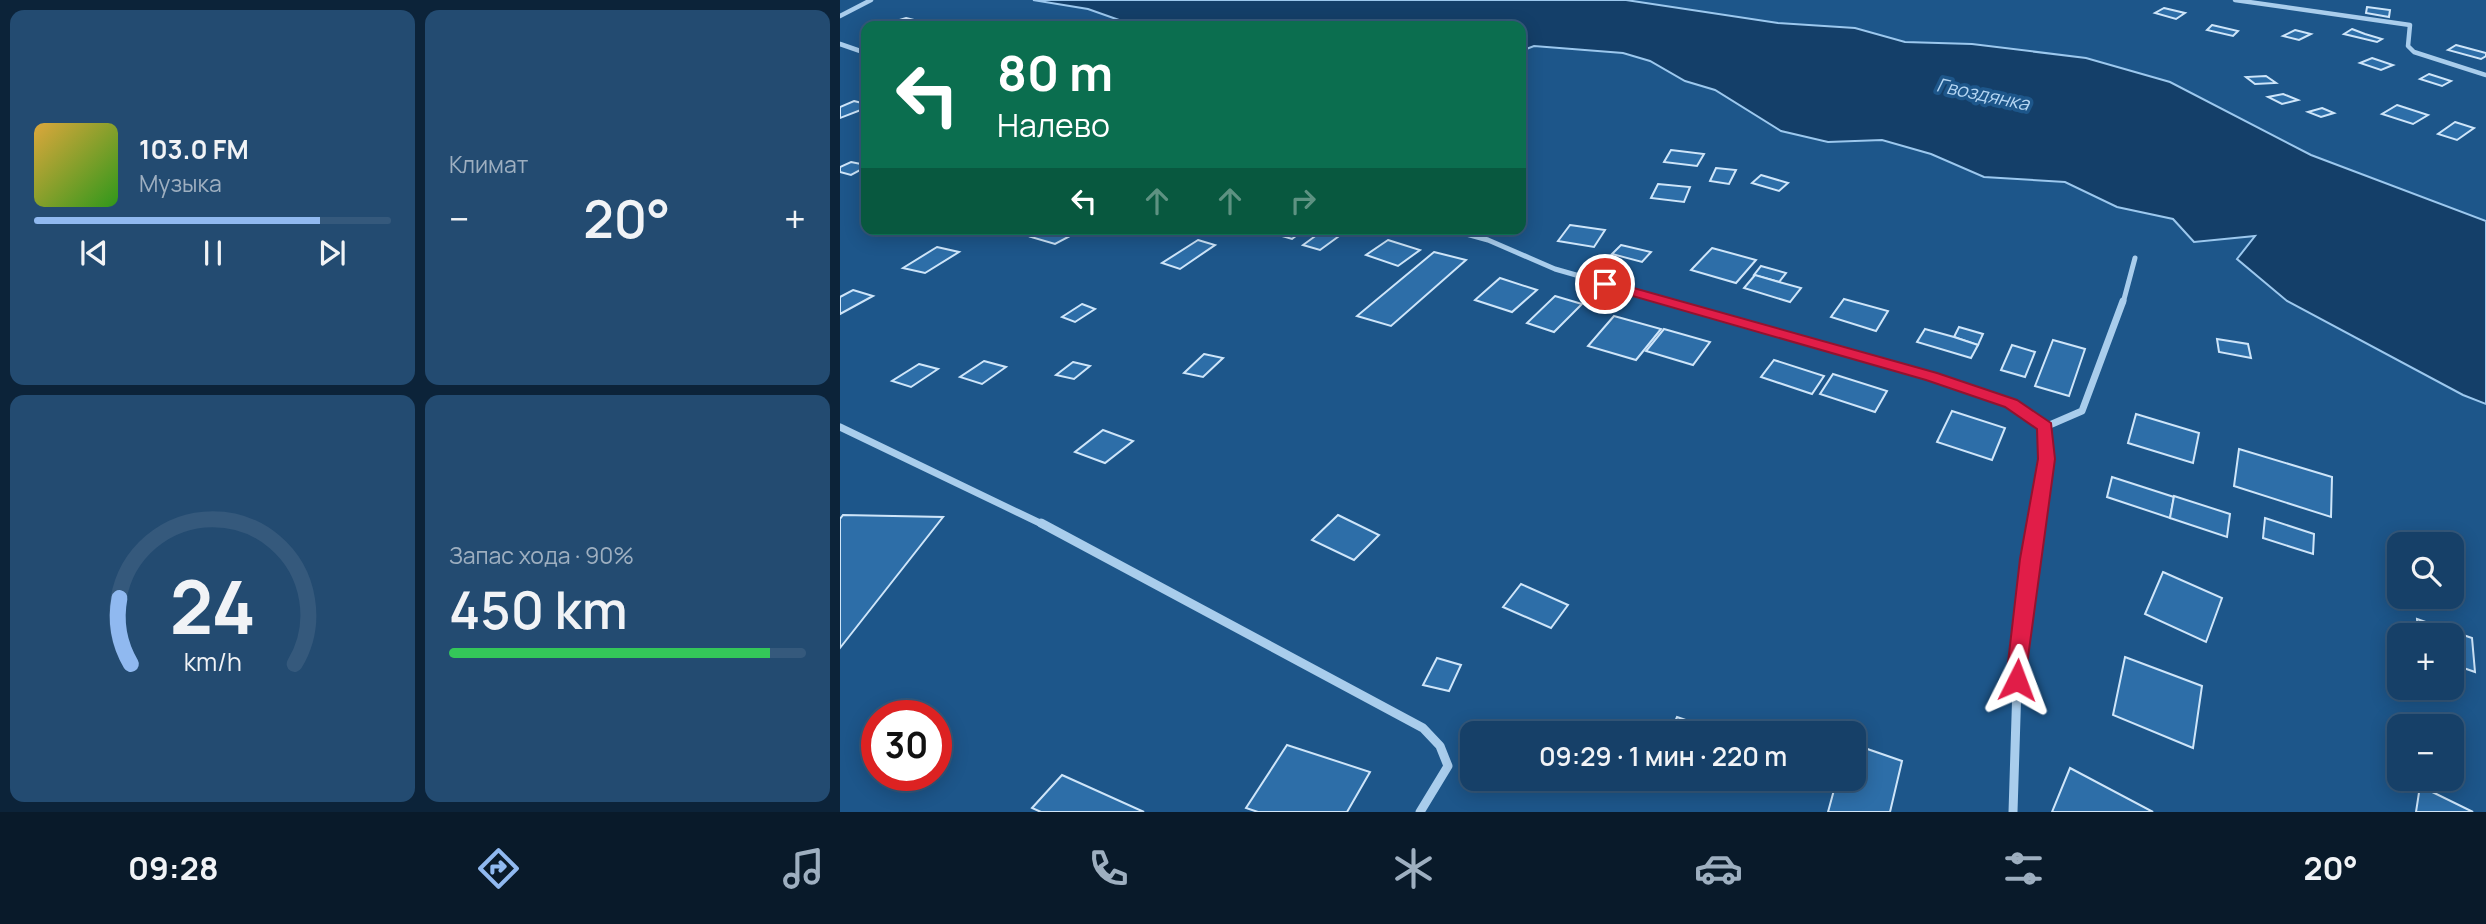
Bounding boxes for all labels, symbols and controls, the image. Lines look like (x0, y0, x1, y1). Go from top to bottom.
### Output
text: 80 m (997, 39, 1113, 106)
icon: left (882, 49, 973, 140)
water label: Гвоздянка (1934, 72, 2033, 117)
text: Налево (997, 103, 1110, 147)
text: 103.0 FM (139, 131, 249, 167)
text: Климат (449, 148, 528, 180)
text: Музыка (139, 167, 222, 199)
icon: left (1065, 182, 1103, 220)
icon: ahead (1138, 182, 1176, 220)
icon: ahead (1211, 182, 1249, 220)
icon: right (1284, 182, 1322, 220)
text: 20° (583, 183, 670, 254)
text: − (449, 192, 470, 244)
text: + (784, 192, 806, 244)
icon: previous (75, 234, 113, 272)
icon: pause (194, 234, 232, 272)
icon: next (313, 234, 351, 272)
pin (1575, 254, 1635, 314)
icon: arrive (1586, 265, 1624, 303)
map controls (2387, 532, 2464, 791)
button: search (2387, 532, 2464, 609)
text: Запас хода · 90% (449, 539, 634, 571)
text: 24 (169, 557, 256, 657)
text: 450 km (449, 574, 628, 645)
button: + (2387, 623, 2464, 700)
position arrow (1980, 643, 2054, 717)
text: km/h (183, 644, 242, 679)
speed limit sign: 30 (861, 700, 952, 791)
button: − (2387, 714, 2464, 791)
text: 09:29 · 1 мин · 220 m (1539, 738, 1787, 774)
icon: directions (474, 844, 523, 893)
icon: music (779, 844, 828, 893)
icon: phone (1084, 844, 1133, 893)
icon: climate (1389, 844, 1438, 893)
icon: car (1694, 844, 1743, 893)
icon: filters (1999, 844, 2048, 893)
text: 09:28 (128, 846, 218, 890)
text: 20° (2304, 846, 2358, 890)

